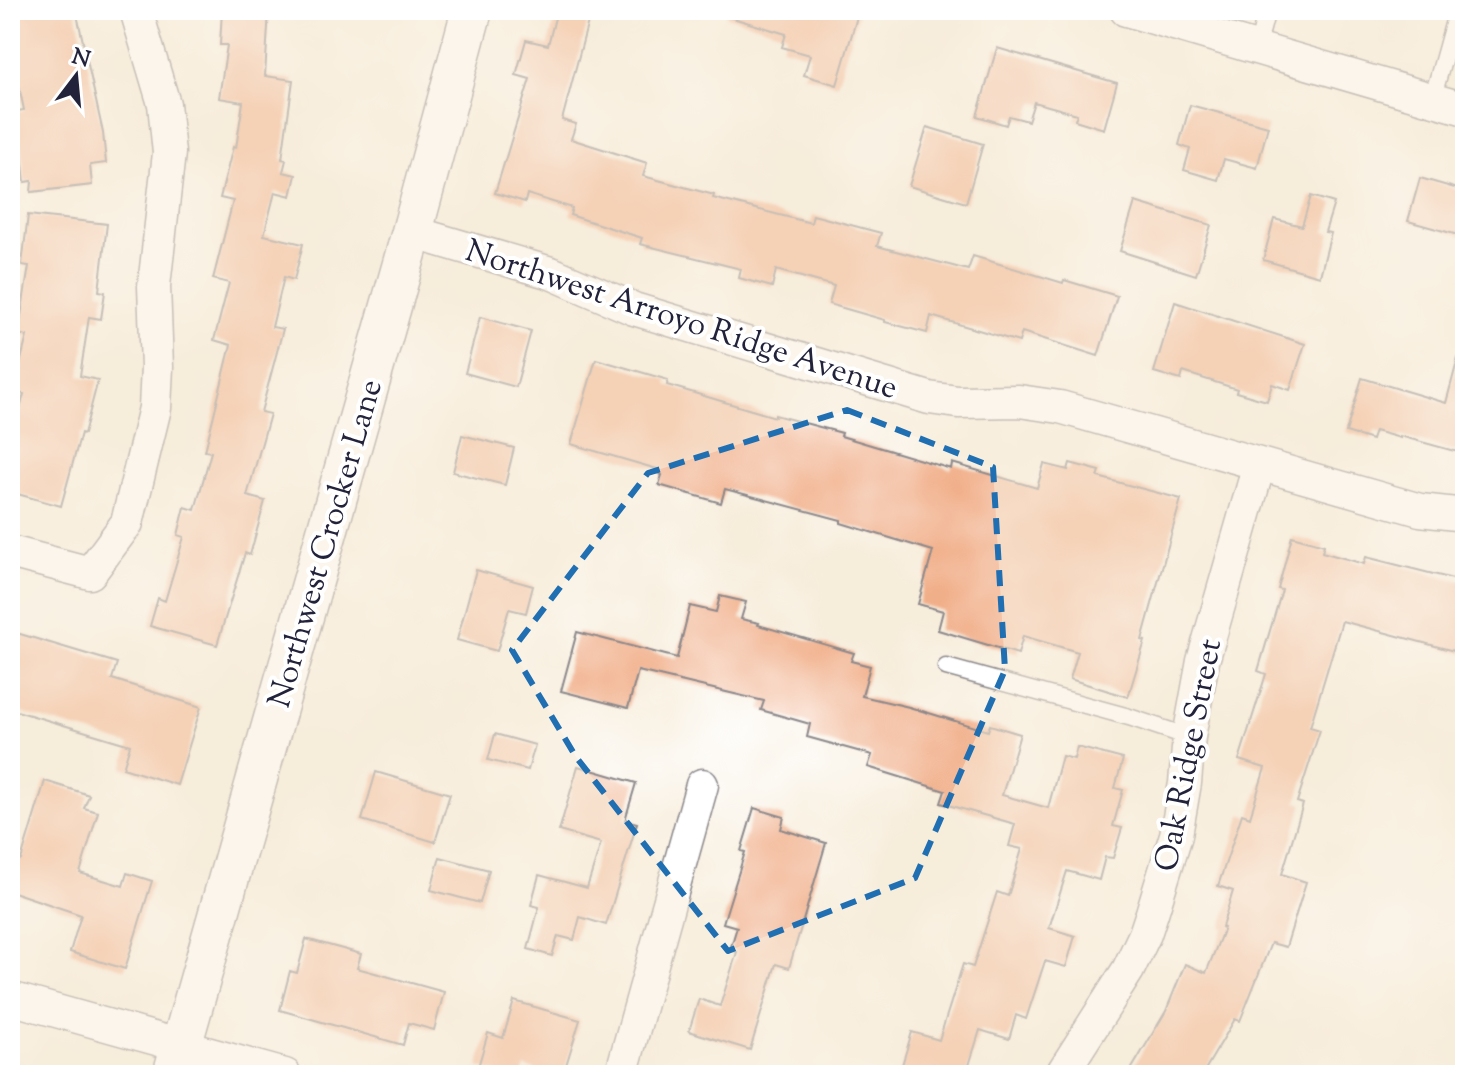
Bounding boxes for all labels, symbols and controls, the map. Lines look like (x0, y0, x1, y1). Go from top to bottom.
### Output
north arrow (36, 36, 116, 116)
text: N (68, 42, 94, 78)
street label: Northwest Arroyo Ridge Avenue (459, 229, 903, 413)
street label: Northwest Crocker Lane (258, 374, 396, 713)
street label: Oak Ridge Street (1145, 635, 1235, 876)

